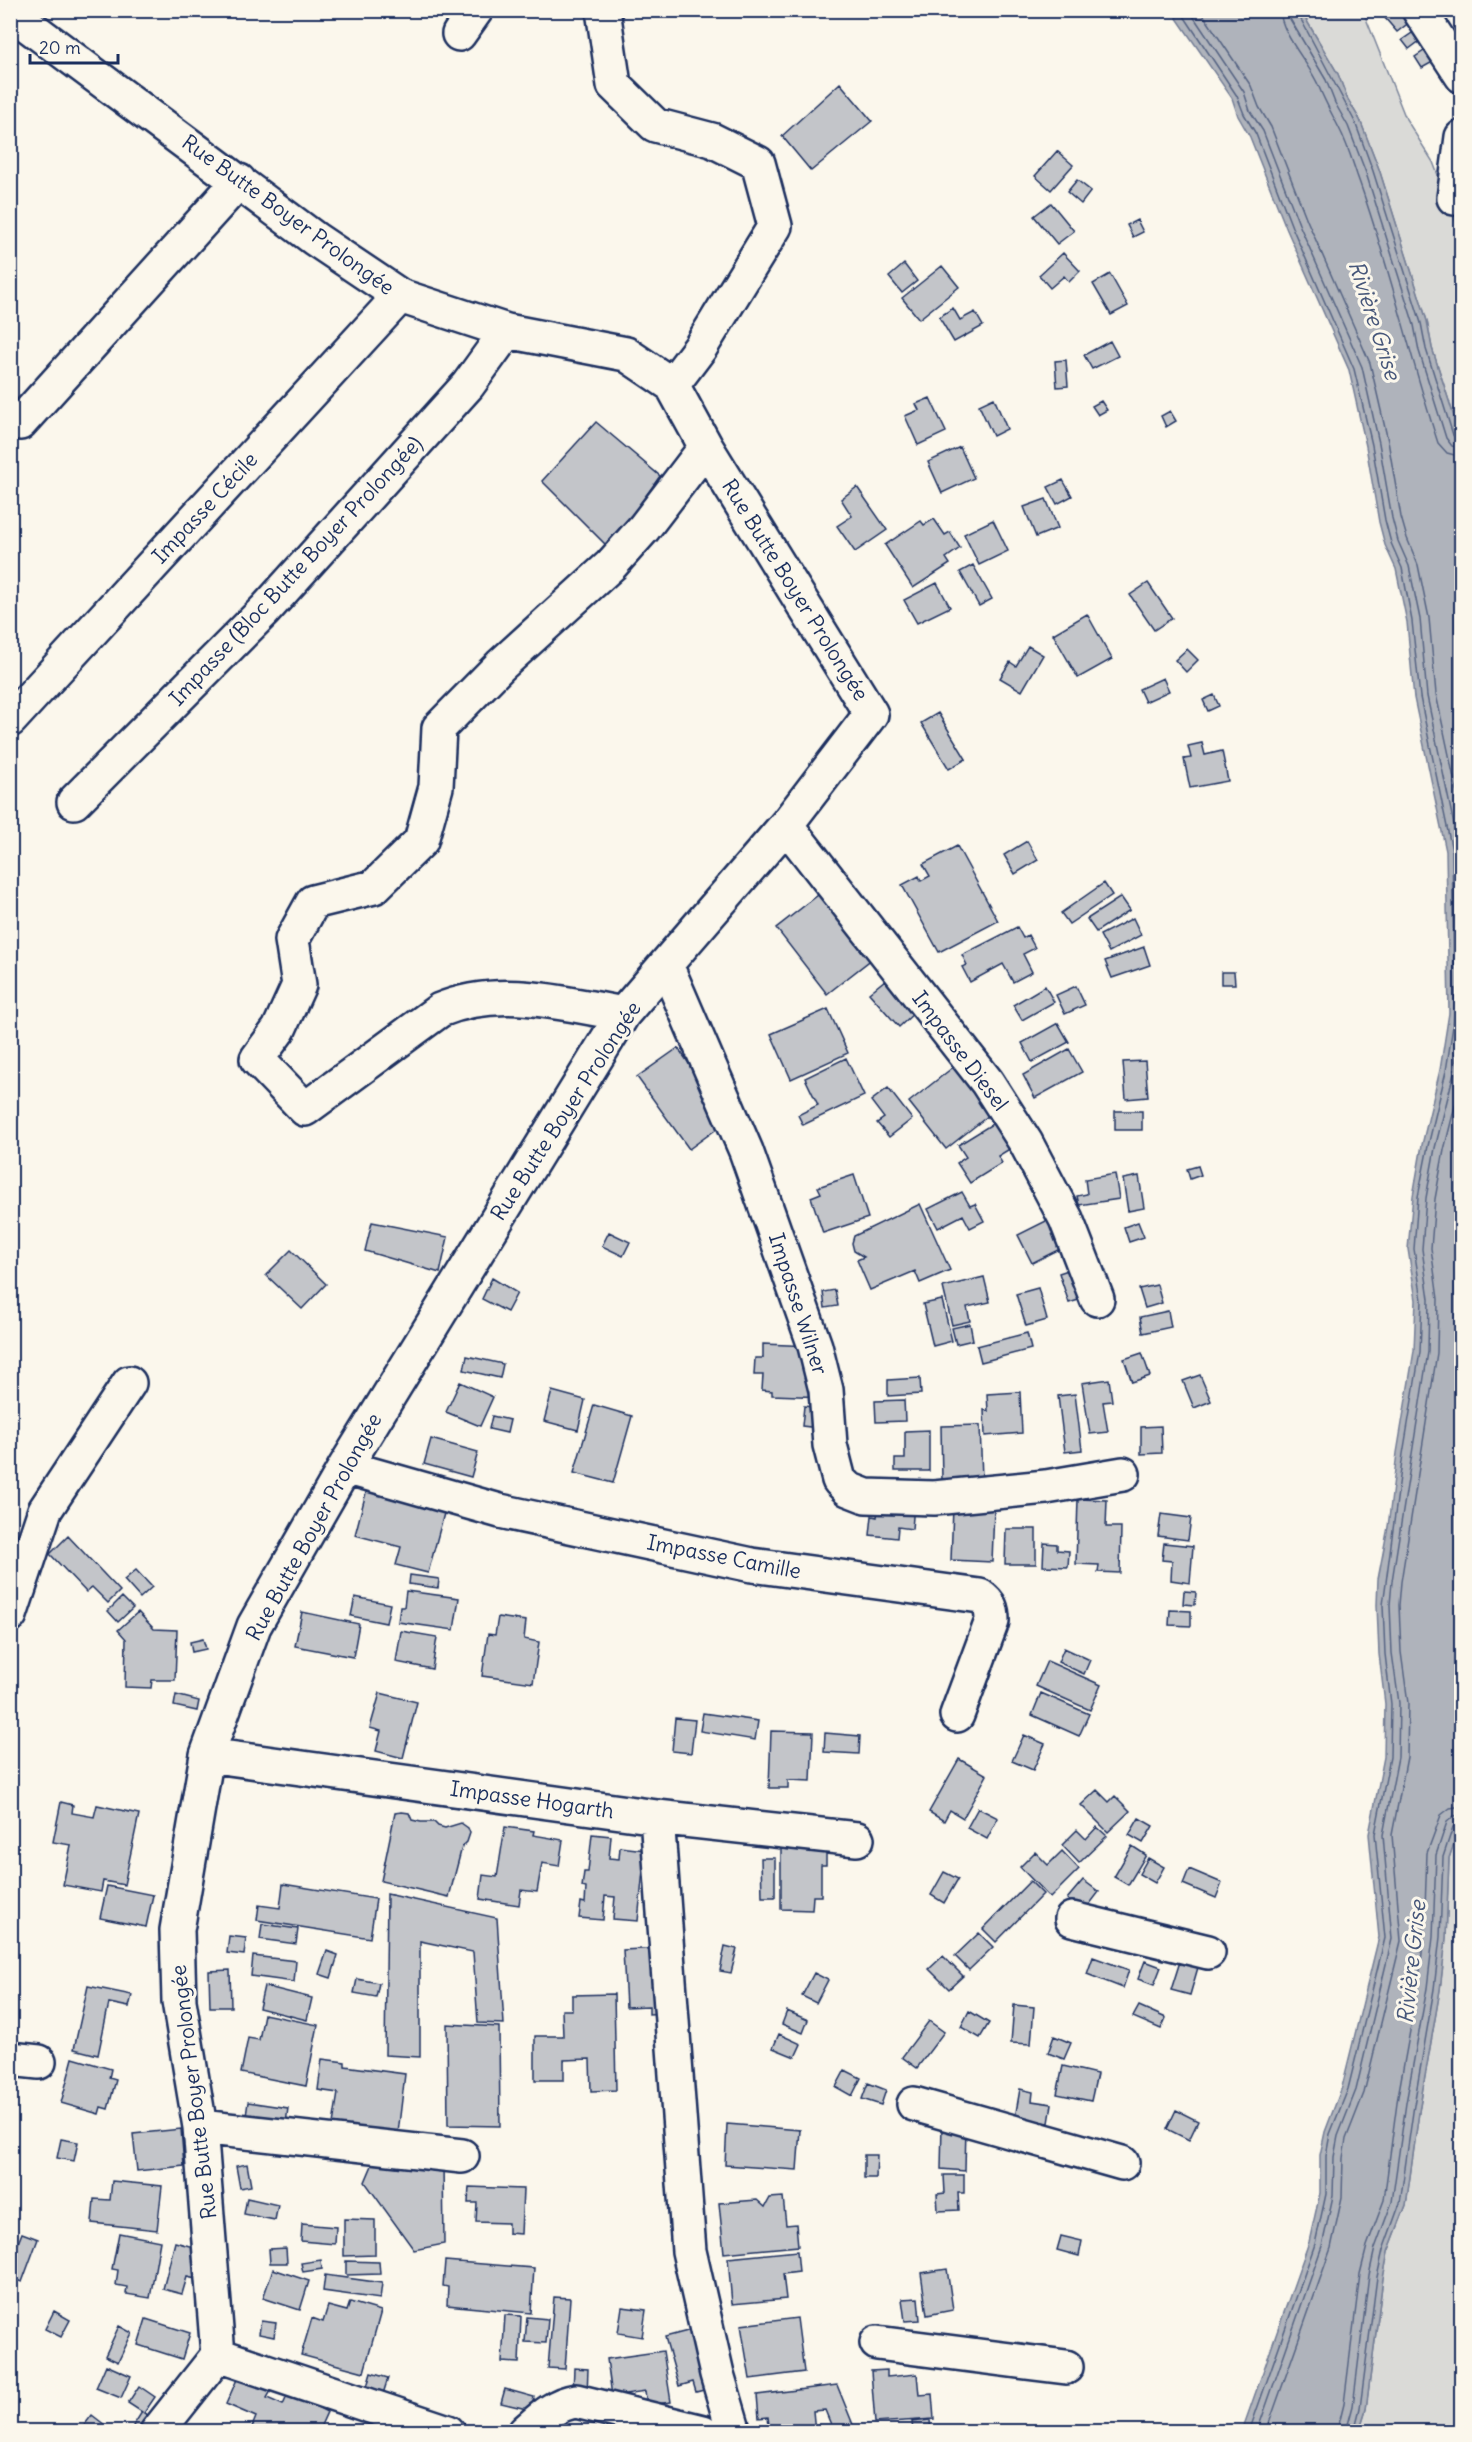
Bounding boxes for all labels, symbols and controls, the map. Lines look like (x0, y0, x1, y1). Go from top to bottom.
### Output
scale bar (30, 27, 118, 65)
text: 20 m (39, 36, 81, 59)
street label: Rue Butte Boyer Prolongée (177, 128, 400, 301)
water label: Rivière Grise (1343, 257, 1408, 385)
street label: Impasse (Bloc Butte Boyer Prolongée) (163, 430, 428, 711)
street label: Impasse Cécile (146, 446, 263, 569)
street label: Rue Butte Boyer Prolongée (716, 474, 875, 706)
street label: Impasse Diesel (906, 985, 1014, 1116)
street label: Rue Butte Boyer Prolongée (484, 996, 647, 1226)
street label: Impasse Wilner (763, 1230, 834, 1378)
street label: Rue Butte Boyer Prolongée (240, 1408, 387, 1645)
street label: Impasse Camille (645, 1528, 803, 1585)
street label: Impasse Hogarth (448, 1775, 616, 1824)
water label: Rivière Grise (1391, 1897, 1432, 2025)
street label: Rue Butte Boyer Prolongée (164, 1963, 223, 2221)

